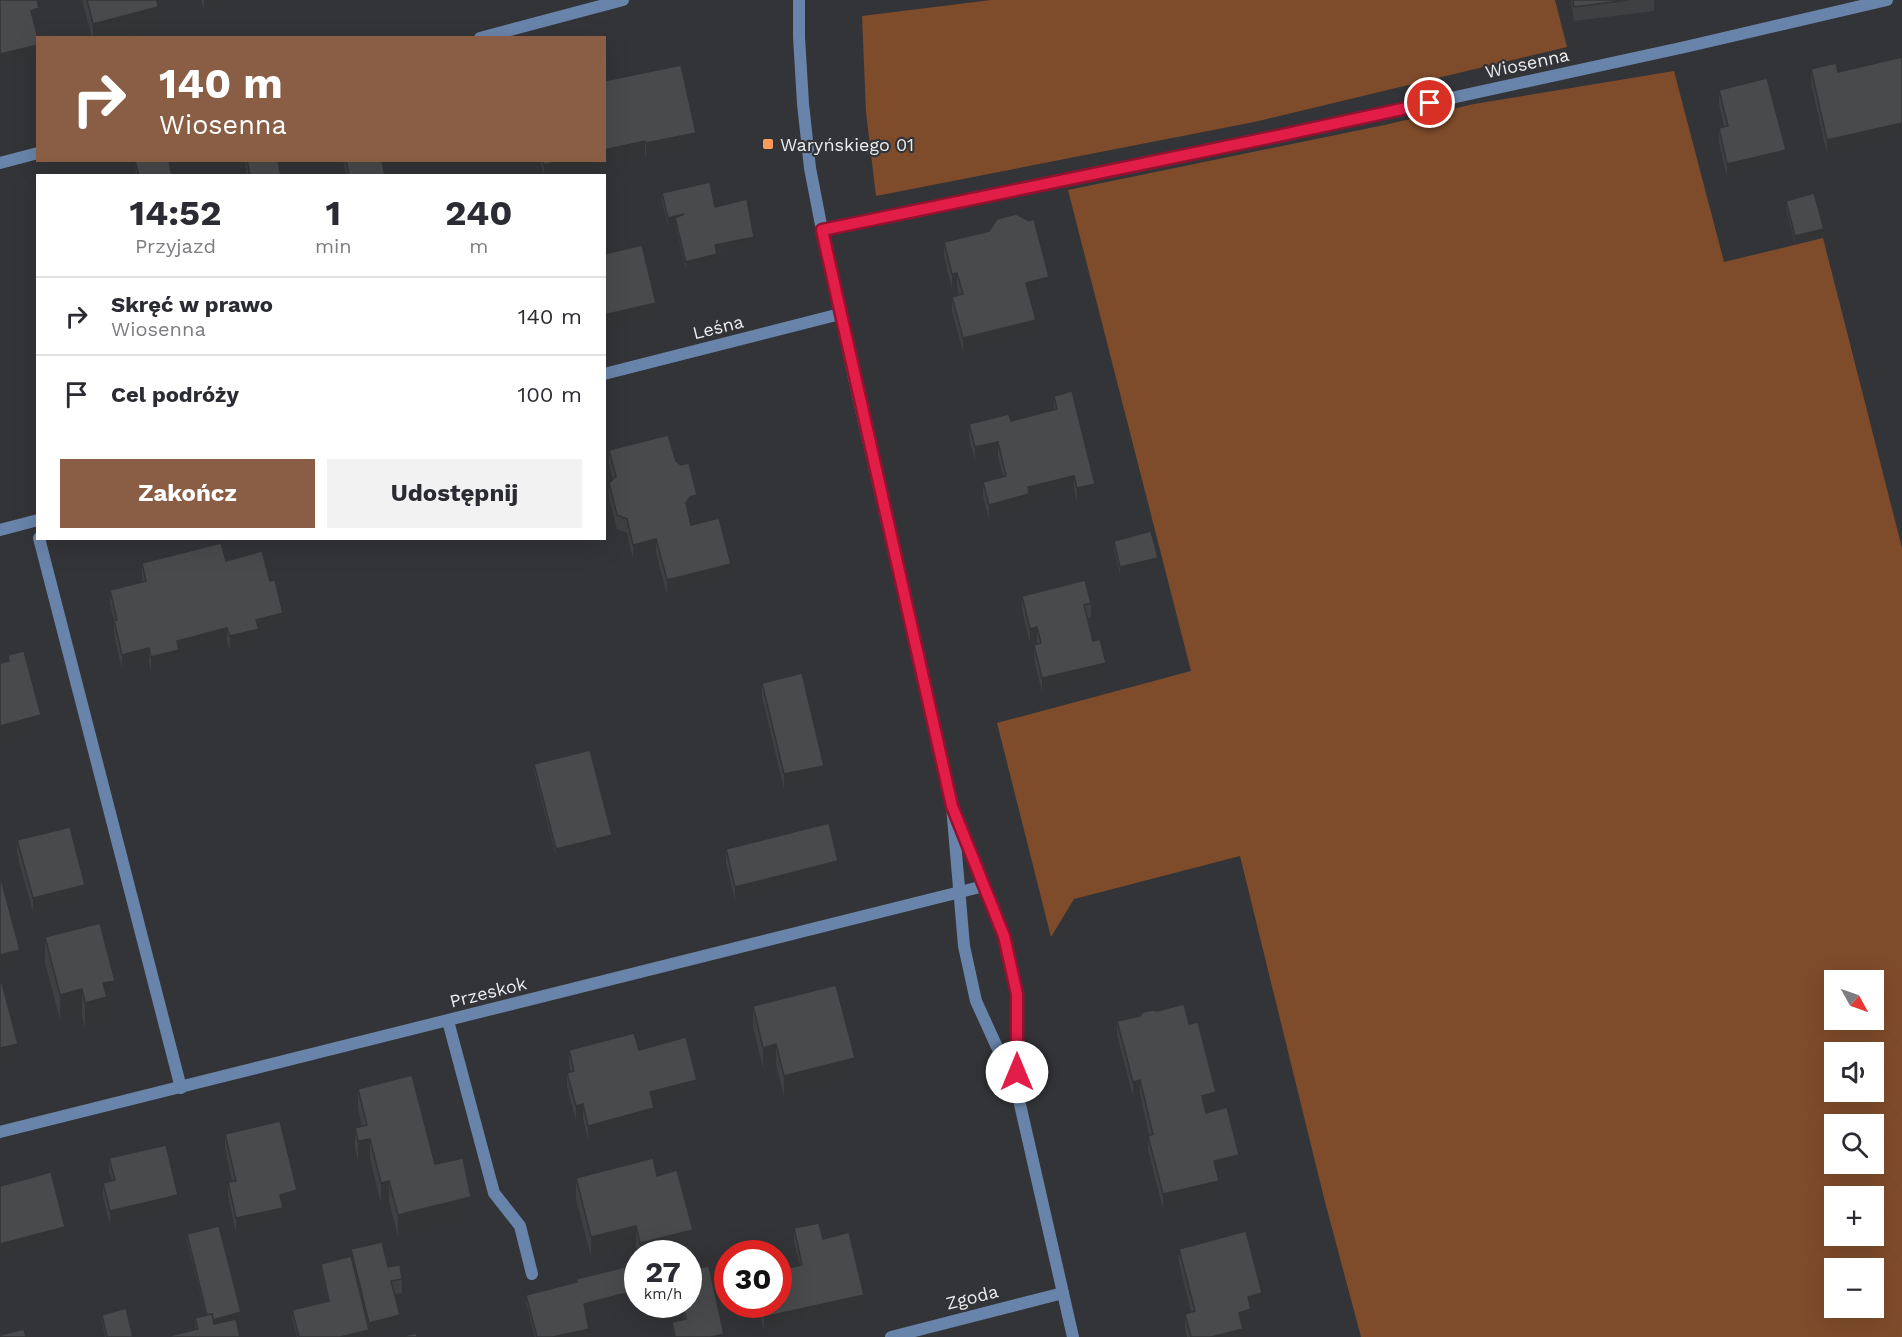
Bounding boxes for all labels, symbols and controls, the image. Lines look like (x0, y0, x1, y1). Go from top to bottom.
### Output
street label: Wiosenna (1483, 44, 1571, 82)
text: 140 m (159, 59, 283, 108)
icon: right (60, 60, 138, 138)
pin (1404, 77, 1455, 128)
icon: arrive (1413, 86, 1446, 119)
text: Wiosenna (159, 109, 287, 141)
place label: Waryńskiego 01 (780, 134, 914, 155)
marker: Waryńskiego 01 (761, 137, 775, 151)
text: 14:52 (129, 192, 222, 234)
text: 1 (326, 192, 341, 234)
text: 240 (445, 192, 513, 234)
text: Przyjazd (135, 234, 216, 258)
text: min (315, 234, 352, 258)
text: m (469, 234, 488, 258)
text: Skręć w prawo (111, 292, 273, 317)
icon: right (60, 300, 93, 333)
text: 140 m (518, 304, 582, 329)
street label: Leśna (690, 311, 746, 343)
text: Wiosenna (111, 317, 206, 341)
icon: arrive (60, 378, 93, 411)
text: Cel podróży (111, 382, 239, 407)
text: 100 m (518, 382, 582, 407)
button: Zakończ (60, 459, 315, 528)
button: Udostępnij (327, 459, 582, 528)
north arrow (1824, 970, 1884, 1030)
map controls (1824, 970, 1884, 1318)
street label: Przeskok (447, 972, 529, 1012)
position arrow (985, 1040, 1049, 1104)
button: sound (1824, 1042, 1884, 1102)
button: search (1824, 1114, 1884, 1174)
button: + (1824, 1186, 1884, 1246)
speed limit sign: 30 (714, 1240, 792, 1318)
text: 27 (645, 1254, 681, 1289)
button: − (1824, 1258, 1884, 1318)
street label: Zgoda (944, 1280, 1000, 1314)
text: km/h (644, 1285, 682, 1303)

